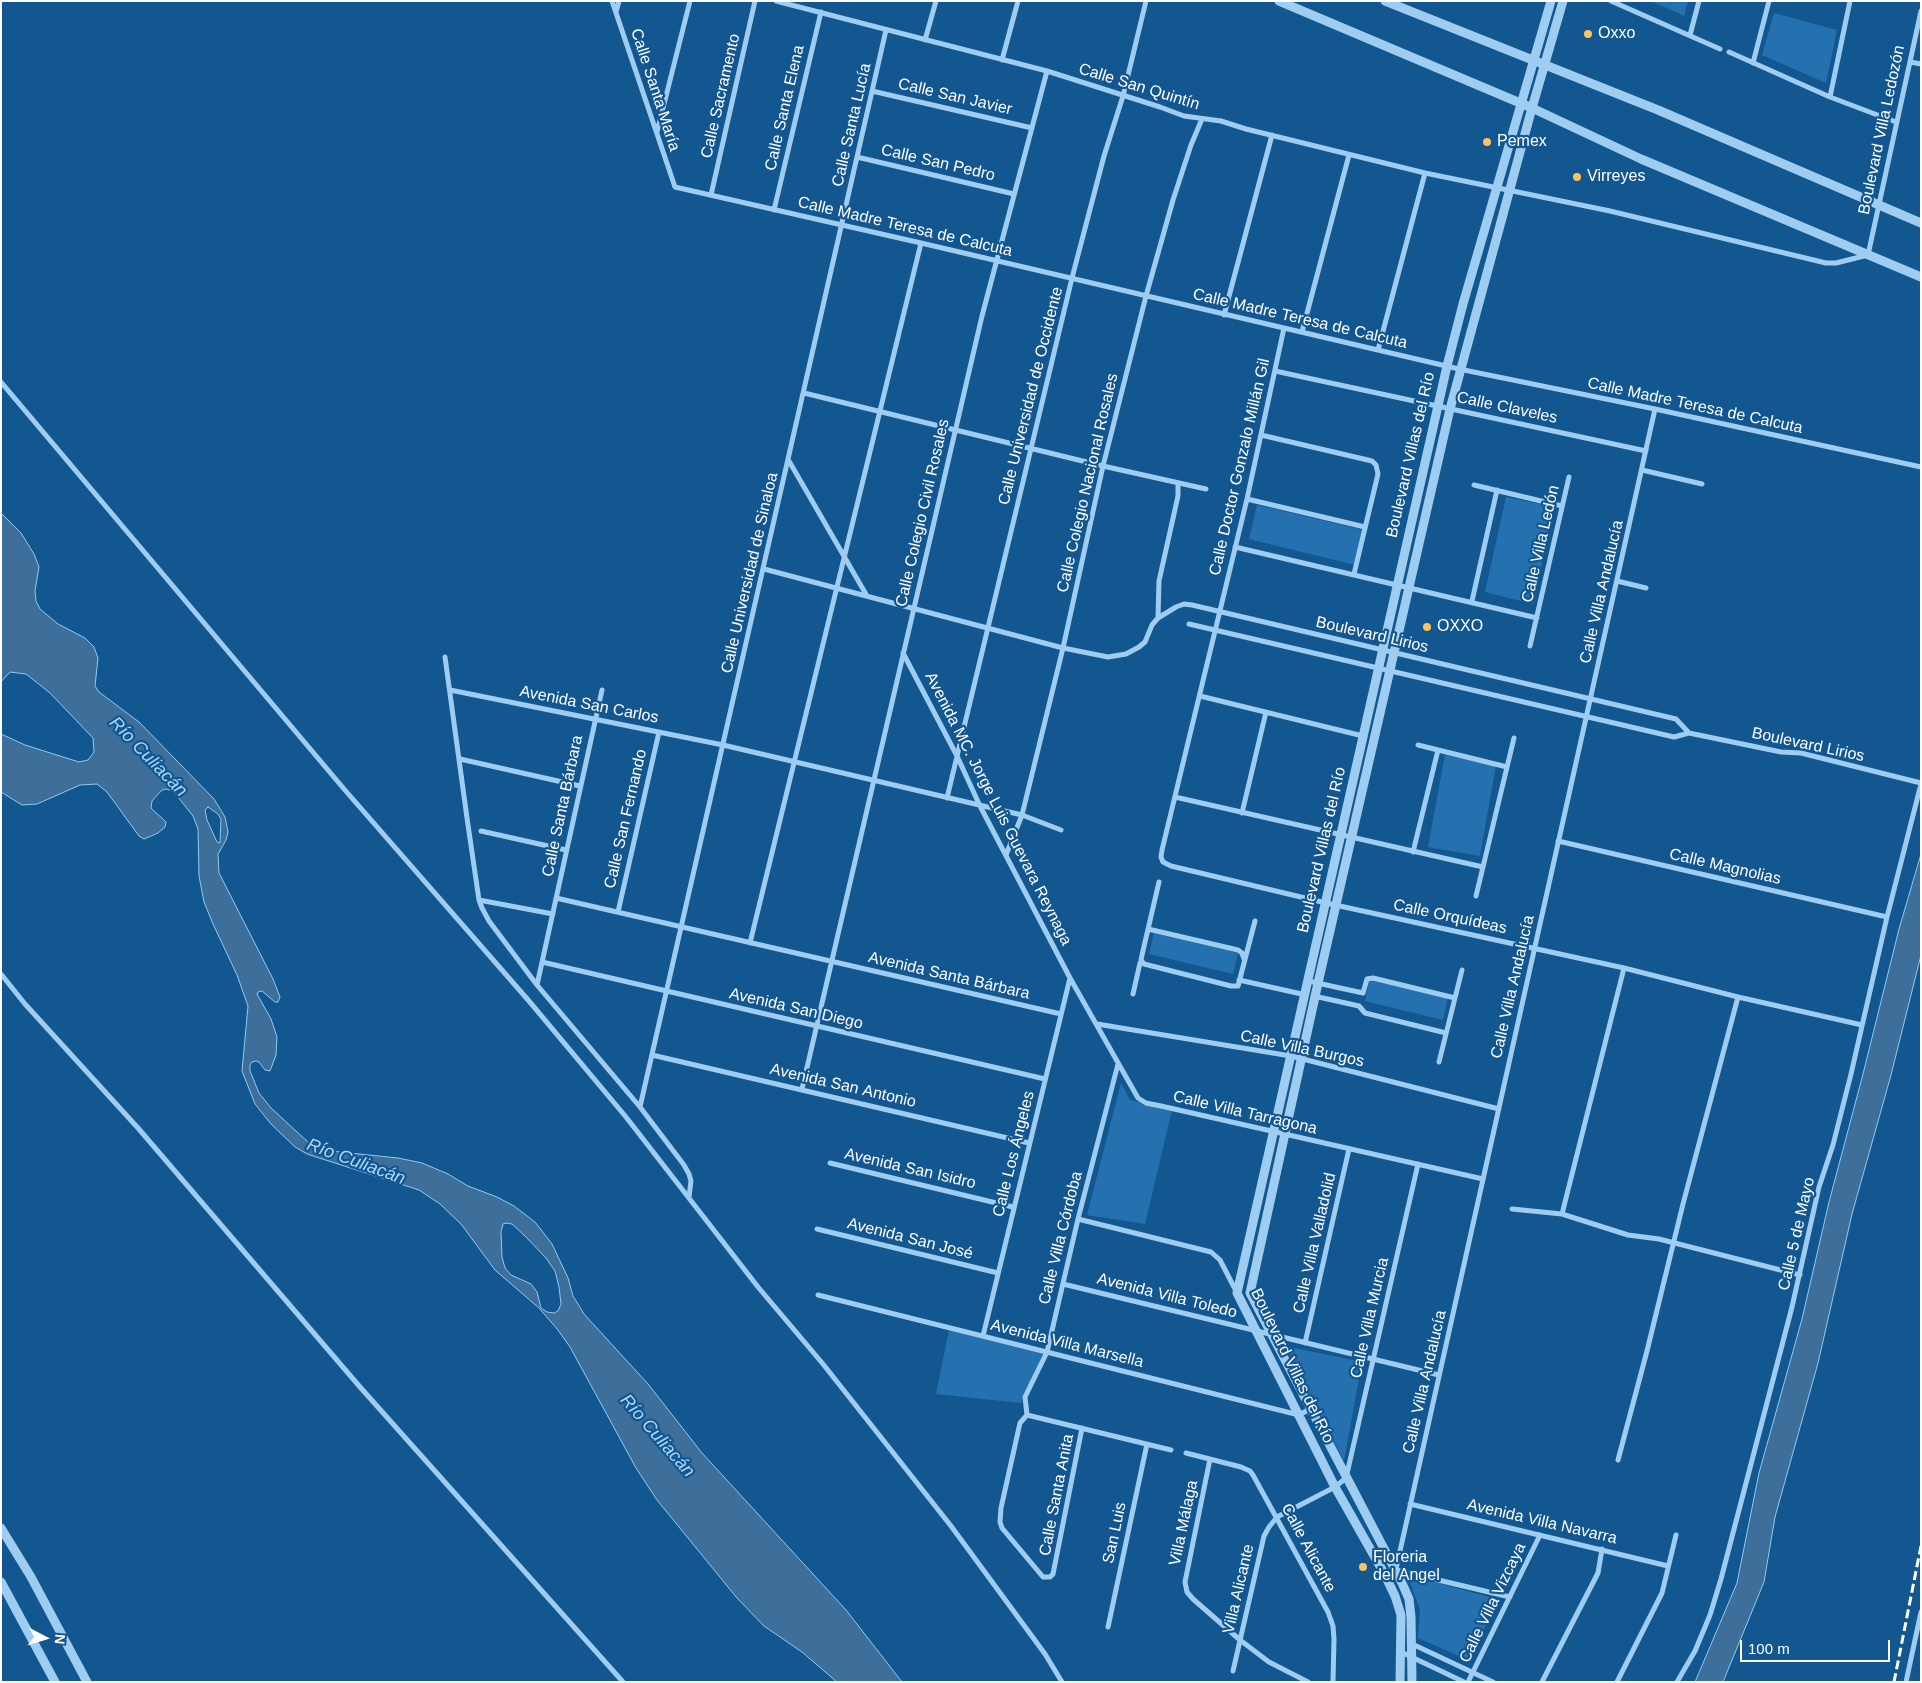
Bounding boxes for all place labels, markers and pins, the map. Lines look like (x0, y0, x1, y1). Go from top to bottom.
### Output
place label: Oxxo (1598, 24, 1635, 44)
marker: Oxxo (1582, 28, 1594, 40)
place label: Pemex (1497, 132, 1547, 152)
marker: Pemex (1481, 136, 1493, 148)
place label: Virreyes (1587, 167, 1645, 187)
marker: Virreyes (1571, 171, 1583, 183)
place label: OXXO (1437, 617, 1483, 637)
marker: OXXO (1421, 621, 1433, 633)
place label: Floreria del Angel (1373, 1548, 1440, 1586)
marker: Floreria del Angel (1357, 1561, 1369, 1573)

